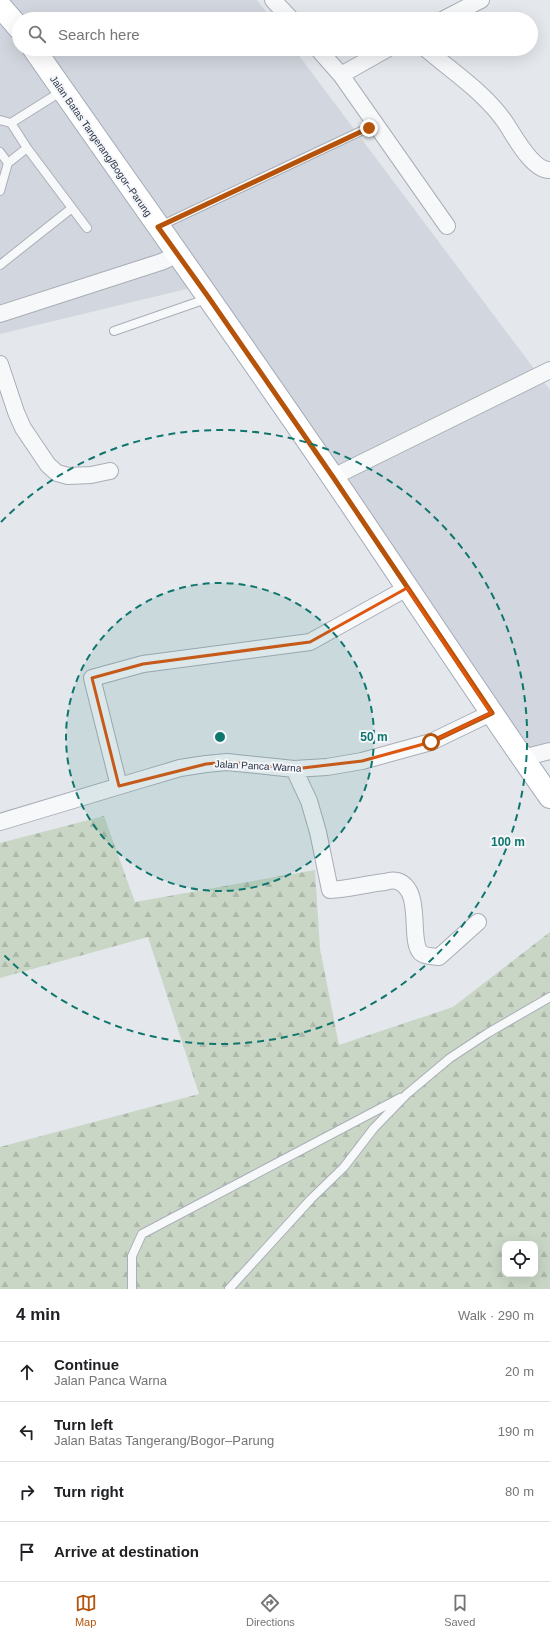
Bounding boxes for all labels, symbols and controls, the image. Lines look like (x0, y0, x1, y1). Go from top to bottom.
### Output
search box (12, 12, 538, 56)
icon: search (26, 23, 48, 45)
text: Search here (58, 26, 140, 43)
street label: Jalan Batas Tangerang/Bogor–Parung (48, 73, 154, 219)
route end (360, 119, 378, 137)
centre of rings (213, 730, 227, 744)
text: 50 m (360, 730, 388, 744)
route start (422, 733, 440, 751)
street label: Jalan Panca Warna (214, 758, 302, 774)
text: 100 m (491, 835, 525, 849)
map controls (502, 1241, 538, 1277)
button: locate (502, 1241, 538, 1277)
text: 4 min (16, 1305, 60, 1324)
text: Walk · 290 m (458, 1308, 534, 1323)
text: Continue (54, 1356, 119, 1373)
icon: ahead (16, 1361, 38, 1383)
text: 20 m (505, 1364, 534, 1379)
text: Jalan Panca Warna (54, 1373, 167, 1388)
text: Turn left (54, 1416, 113, 1433)
icon: left (16, 1421, 38, 1443)
text: 190 m (498, 1424, 534, 1439)
text: Jalan Batas Tangerang/Bogor–Parung (54, 1433, 274, 1448)
icon: right (16, 1481, 38, 1503)
text: Turn right (54, 1483, 124, 1500)
text: 80 m (505, 1484, 534, 1499)
icon: arrive (16, 1541, 38, 1563)
text: Arrive at destination (54, 1543, 199, 1560)
tab: Map (75, 1592, 97, 1628)
tab: Directions (246, 1592, 295, 1628)
tab: Saved (444, 1592, 475, 1628)

